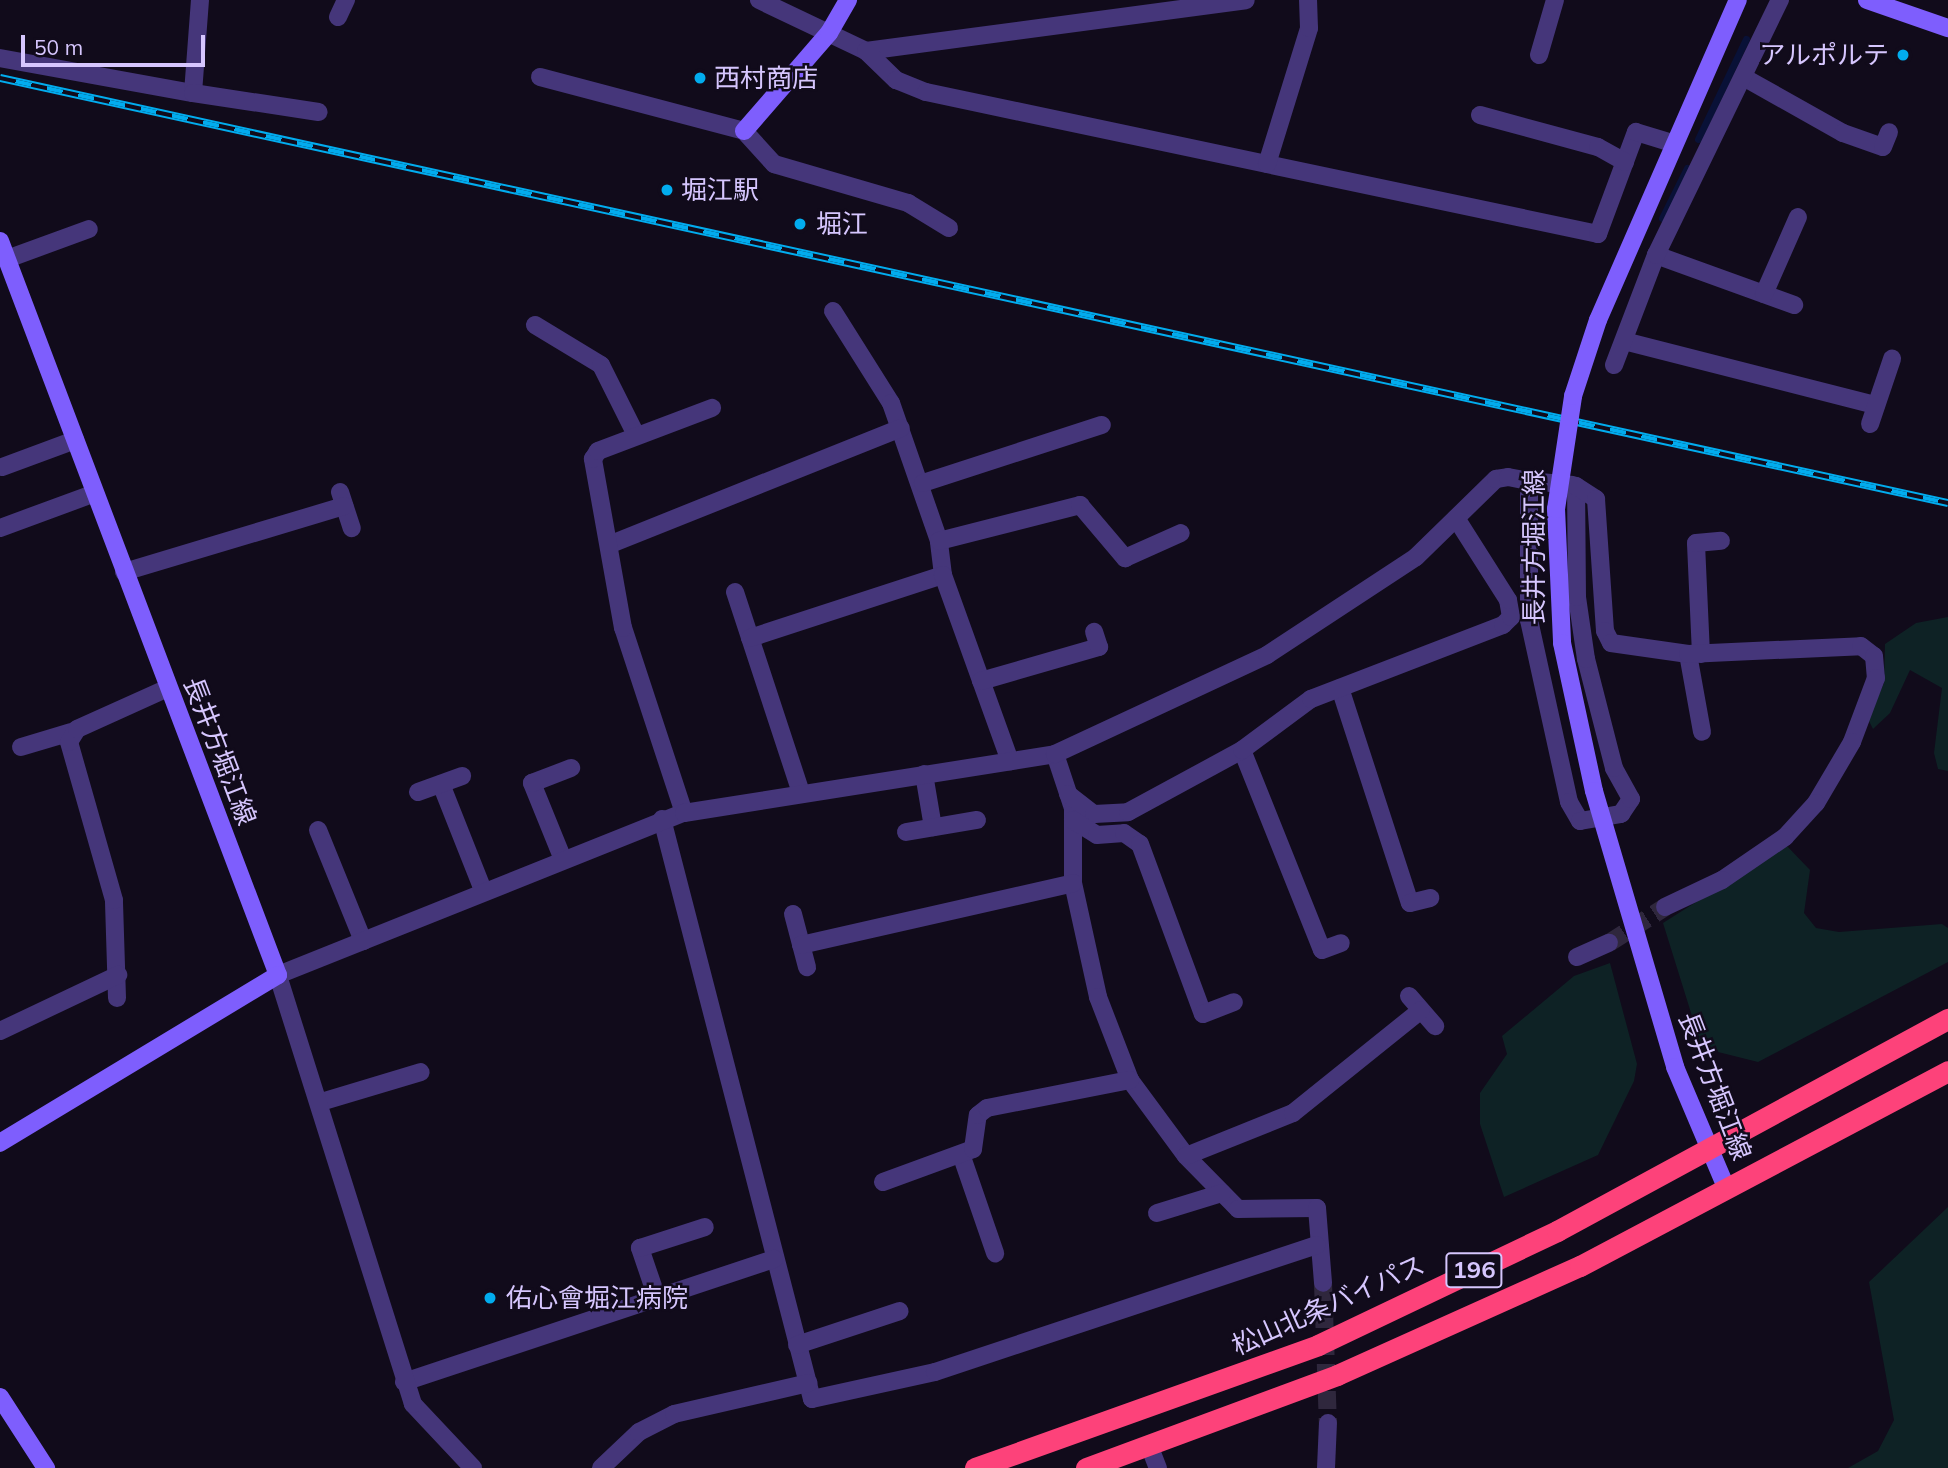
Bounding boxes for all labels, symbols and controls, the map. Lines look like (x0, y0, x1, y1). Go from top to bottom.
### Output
scale bar (24, 21, 208, 65)
text: 50 m (34, 34, 83, 60)
place label: アルポルテ (1759, 39, 1889, 71)
marker: アルポルテ (1895, 47, 1911, 63)
place label: 西村商店 (714, 62, 818, 94)
marker: 西村商店 (692, 70, 708, 86)
place label: 堀江駅 (681, 174, 759, 206)
marker: 堀江駅 (659, 182, 675, 198)
place label: 堀江 (816, 208, 868, 240)
marker: 堀江 (790, 214, 810, 234)
street label: 長井方堀江線 (1518, 469, 1550, 625)
street label: 長井方堀江線 (177, 673, 263, 829)
street label: 長井方堀江線 (1672, 1008, 1758, 1164)
street label: 松山北条バイパス (1227, 1248, 1429, 1362)
road number: 196 (1444, 1250, 1504, 1290)
place label: 佑心會堀江病院 (506, 1282, 688, 1314)
marker: 佑心會堀江病院 (480, 1288, 500, 1308)

